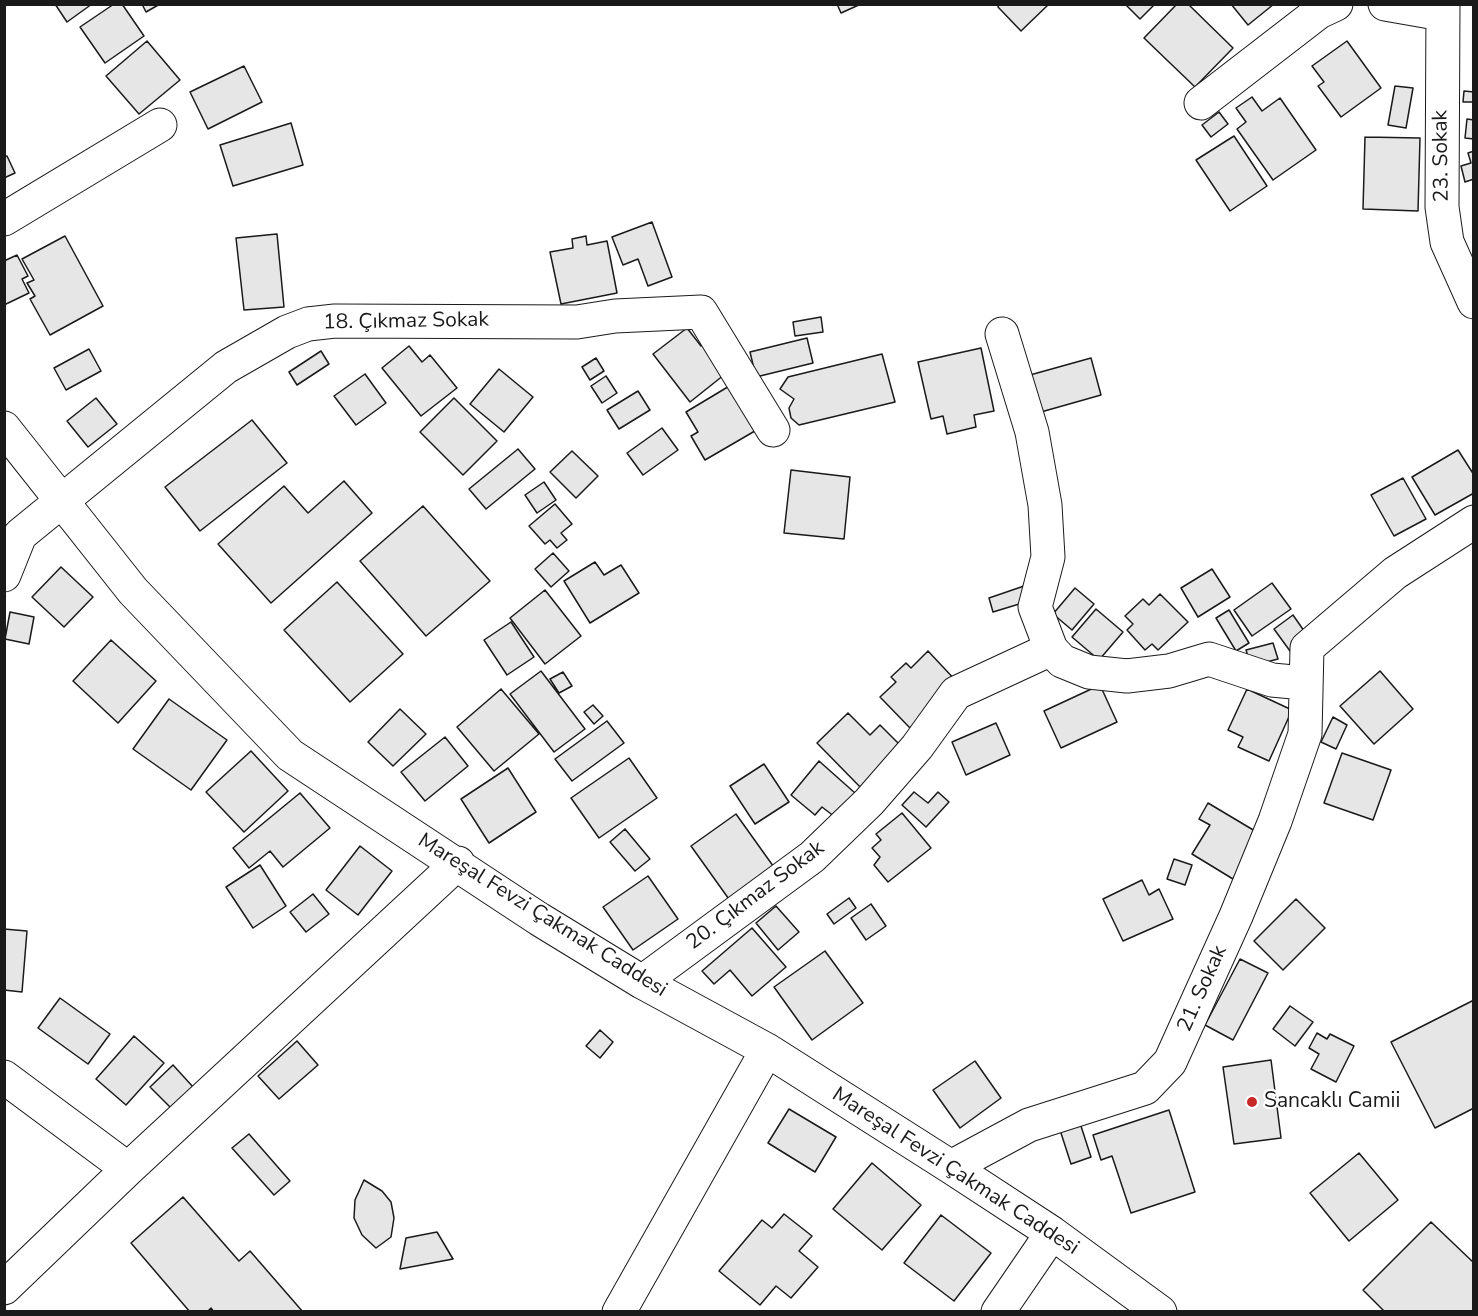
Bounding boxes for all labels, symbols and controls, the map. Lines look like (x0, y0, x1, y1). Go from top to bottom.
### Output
street label: 23. Sokak (1429, 110, 1455, 202)
street label: 18. Çıkmaz Sokak (323, 308, 489, 336)
street label: Mareşal Fevzi Çakmak Caddesi (413, 829, 671, 1003)
street label: 20. Çıkmaz Sokak (682, 836, 830, 956)
street label: 21. Sokak (1173, 942, 1233, 1036)
street label: Mareşal Fevzi Çakmak Caddesi (827, 1083, 1083, 1261)
place label: Sancaklı Camii (1264, 1089, 1400, 1115)
marker: Sancaklı Camii (1245, 1095, 1259, 1109)

